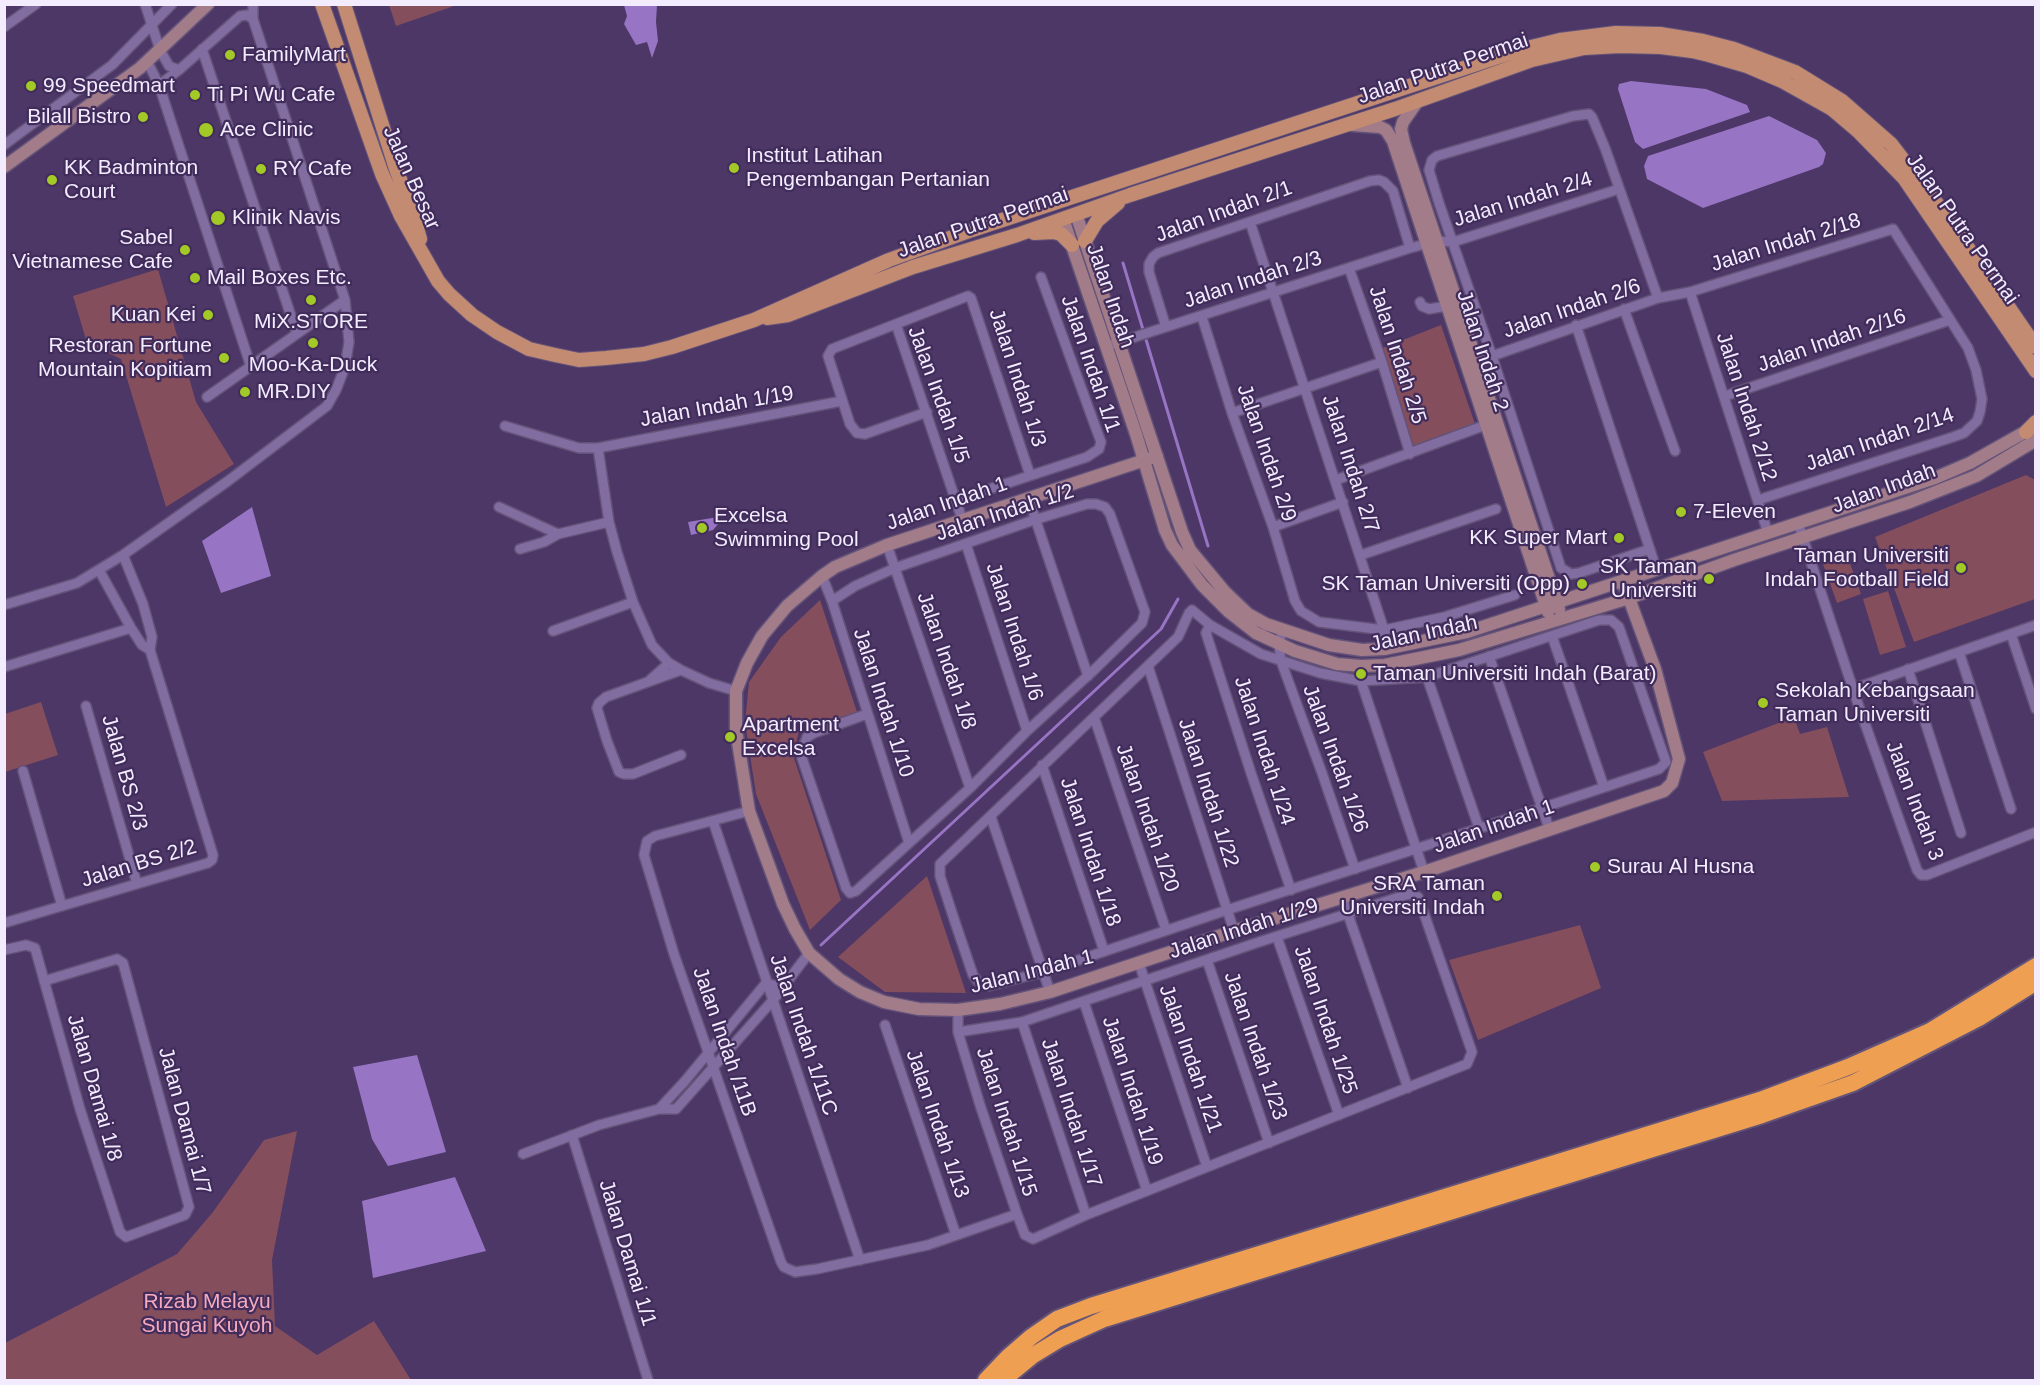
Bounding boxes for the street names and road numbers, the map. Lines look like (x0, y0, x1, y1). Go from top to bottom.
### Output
street label: Jalan Putra Permai (1354, 28, 1532, 110)
street label: Jalan Besar (377, 122, 445, 234)
street label: Jalan Putra Permai (1900, 149, 2024, 309)
street label: Jalan Indah 2/4 (1451, 167, 1595, 233)
street label: Jalan Indah 2/1 (1152, 176, 1296, 248)
street label: Jalan Putra Permai (894, 182, 1072, 264)
street label: Jalan Indah 2/18 (1708, 208, 1864, 278)
street label: Jalan Indah (1080, 241, 1140, 351)
street label: Jalan Indah 2/3 (1181, 246, 1325, 314)
street label: Jalan Indah 2/6 (1500, 274, 1644, 344)
street label: Jalan Indah 2/5 (1363, 283, 1431, 427)
street label: Jalan Indah 2 (1451, 287, 1513, 415)
street label: Jalan Indah 1/1 (1055, 292, 1125, 436)
street label: Jalan Indah 2/16 (1754, 304, 1910, 378)
street label: Jalan Indah 1/3 (983, 306, 1051, 450)
street label: Jalan Indah 1/5 (902, 323, 974, 467)
street label: Jalan Indah 2/12 (1710, 329, 1782, 485)
street label: Jalan Indah 1/19 (638, 381, 796, 433)
street label: Jalan Indah 2/9 (1231, 381, 1301, 525)
street label: Jalan Indah 2/7 (1316, 392, 1384, 536)
street label: Jalan Indah 2/14 (1802, 403, 1958, 477)
street label: Jalan Indah (1829, 459, 1939, 519)
street label: Jalan Indah 1 (883, 472, 1011, 536)
street label: Jalan Indah 1/2 (933, 479, 1077, 547)
street label: Jalan Indah 1/6 (980, 560, 1048, 704)
street label: Jalan Indah 1/8 (911, 589, 981, 733)
street label: Jalan Indah (1368, 610, 1480, 658)
street label: Jalan Indah 1/10 (847, 625, 919, 781)
street label: Jalan Indah 1/24 (1228, 673, 1300, 829)
street label: Jalan Indah 1/26 (1297, 682, 1373, 836)
street label: Jalan BS 2/3 (95, 712, 153, 834)
street label: Jalan Indah 1/22 (1172, 715, 1244, 871)
street label: Jalan Indah 3 (1880, 738, 1948, 864)
street label: Jalan Indah 1/20 (1110, 740, 1184, 896)
street label: Jalan Indah 1/18 (1054, 774, 1126, 930)
street label: Jalan Indah 1 (1430, 795, 1558, 859)
street label: Jalan BS 2/2 (78, 835, 200, 893)
street label: Jalan Indah 1/29 (1166, 893, 1322, 965)
street label: Jalan Indah 1/25 (1288, 942, 1362, 1098)
street label: Jalan Indah 1 (968, 945, 1096, 999)
street label: Jalan Indah 1/11C (764, 951, 842, 1119)
street label: Jalan Indah /11B (687, 964, 761, 1120)
street label: Jalan Indah 1/23 (1218, 968, 1292, 1124)
street label: Jalan Indah 1/21 (1153, 981, 1227, 1137)
street label: Jalan Damai 1/8 (61, 1012, 127, 1164)
street label: Jalan Indah 1/19 (1096, 1013, 1168, 1169)
street label: Jalan Indah 1/17 (1035, 1035, 1107, 1191)
street label: Jalan Damai 1/7 (152, 1044, 216, 1198)
street label: Jalan Indah 1/15 (970, 1044, 1042, 1200)
street label: Jalan Indah 1/13 (900, 1046, 974, 1202)
street label: Jalan Damai 1/1 (593, 1177, 661, 1329)

